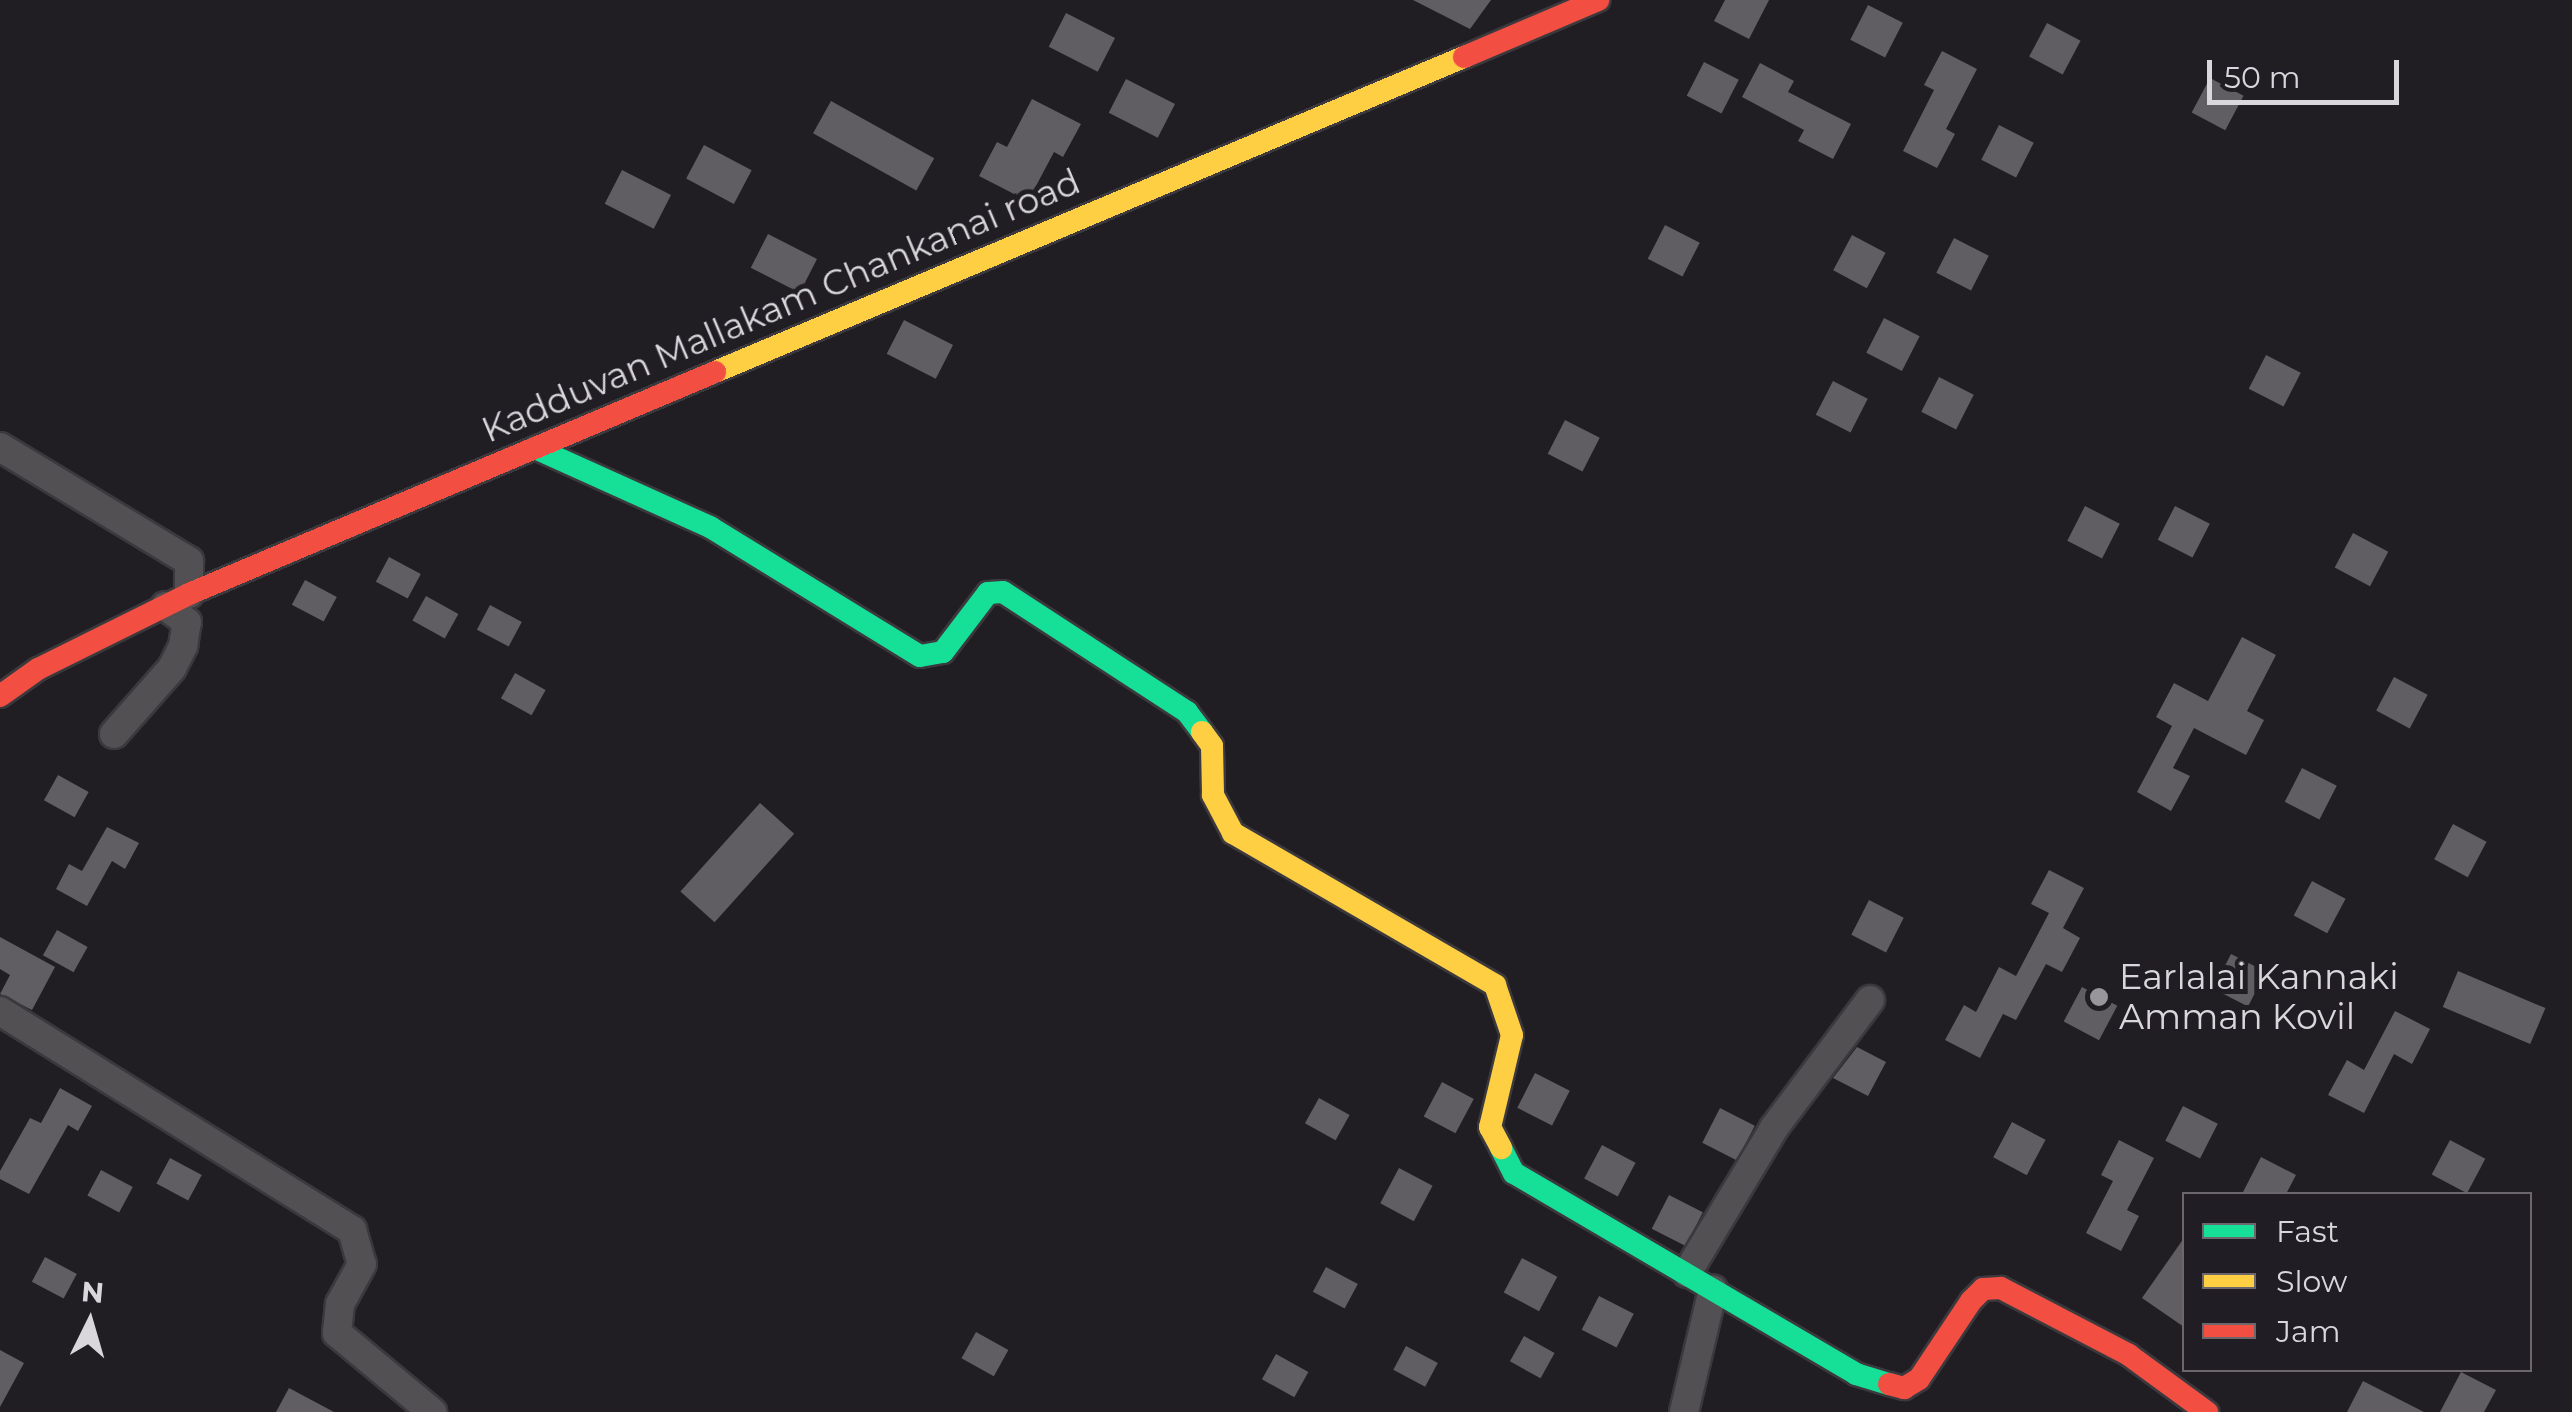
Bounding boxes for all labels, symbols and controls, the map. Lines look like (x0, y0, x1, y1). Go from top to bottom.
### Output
scale bar (2212, 40, 2404, 102)
text: 50 m (2224, 59, 2301, 96)
street label: Kadduvan Mallakam Chankanai road (476, 161, 1086, 451)
place label: Earlalai Kannaki Amman Kovil (2119, 956, 2399, 1038)
marker: Earlalai Kannaki Amman Kovil (2088, 986, 2110, 1008)
legend (2182, 1192, 2532, 1372)
text: Fast (2276, 1213, 2339, 1250)
text: Slow (2276, 1263, 2347, 1300)
north arrow (40, 1272, 140, 1372)
text: N (80, 1274, 105, 1310)
text: Jam (2276, 1313, 2341, 1350)

